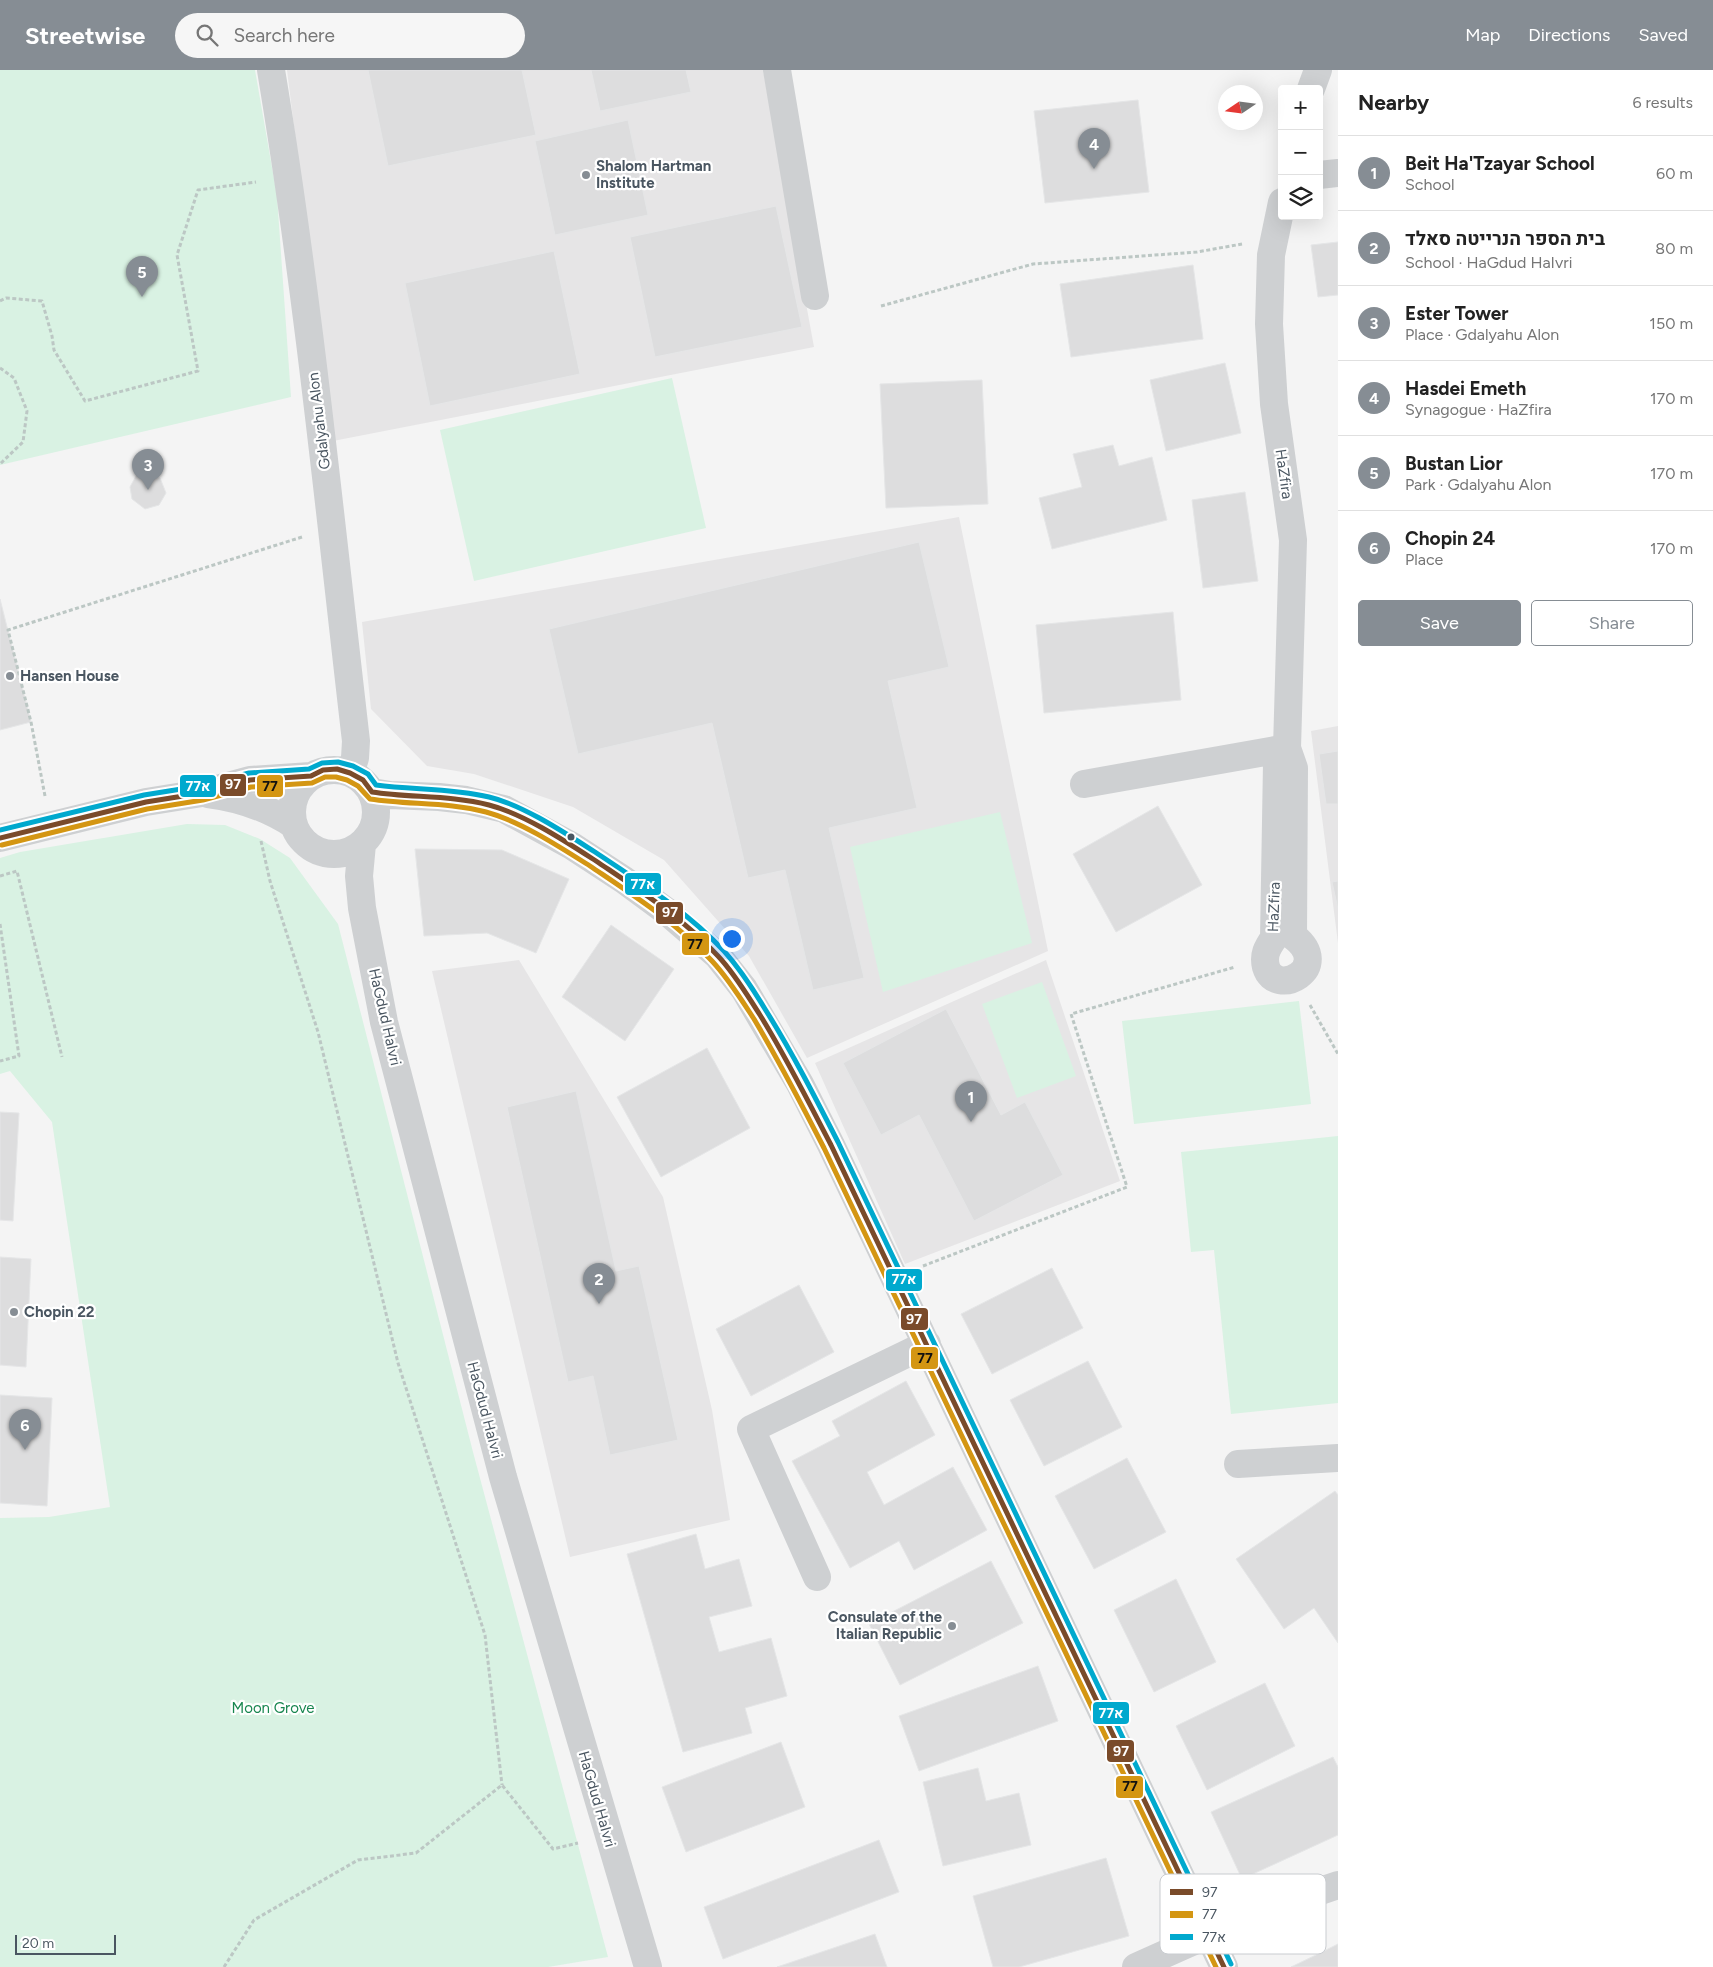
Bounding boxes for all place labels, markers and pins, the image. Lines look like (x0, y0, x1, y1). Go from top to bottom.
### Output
pin: 4 (1078, 128, 1110, 169)
place label: Shalom Hartman Institute (596, 157, 711, 192)
marker: Shalom Hartman Institute (580, 169, 592, 181)
pin: 5 (126, 256, 158, 297)
pin: 3 (132, 449, 164, 490)
place label: Hansen House (20, 667, 120, 685)
marker: Hansen House (4, 670, 16, 682)
unlabelled marker (566, 832, 576, 842)
pin: 1 (955, 1081, 987, 1122)
pin: 2 (583, 1263, 615, 1304)
place label: Chopin 22 (24, 1303, 95, 1321)
marker: Chopin 22 (8, 1306, 20, 1318)
pin: 6 (9, 1409, 41, 1450)
place label: Consulate of the Italian Republic (828, 1608, 943, 1643)
marker: Consulate of the Italian Republic (946, 1620, 958, 1632)

